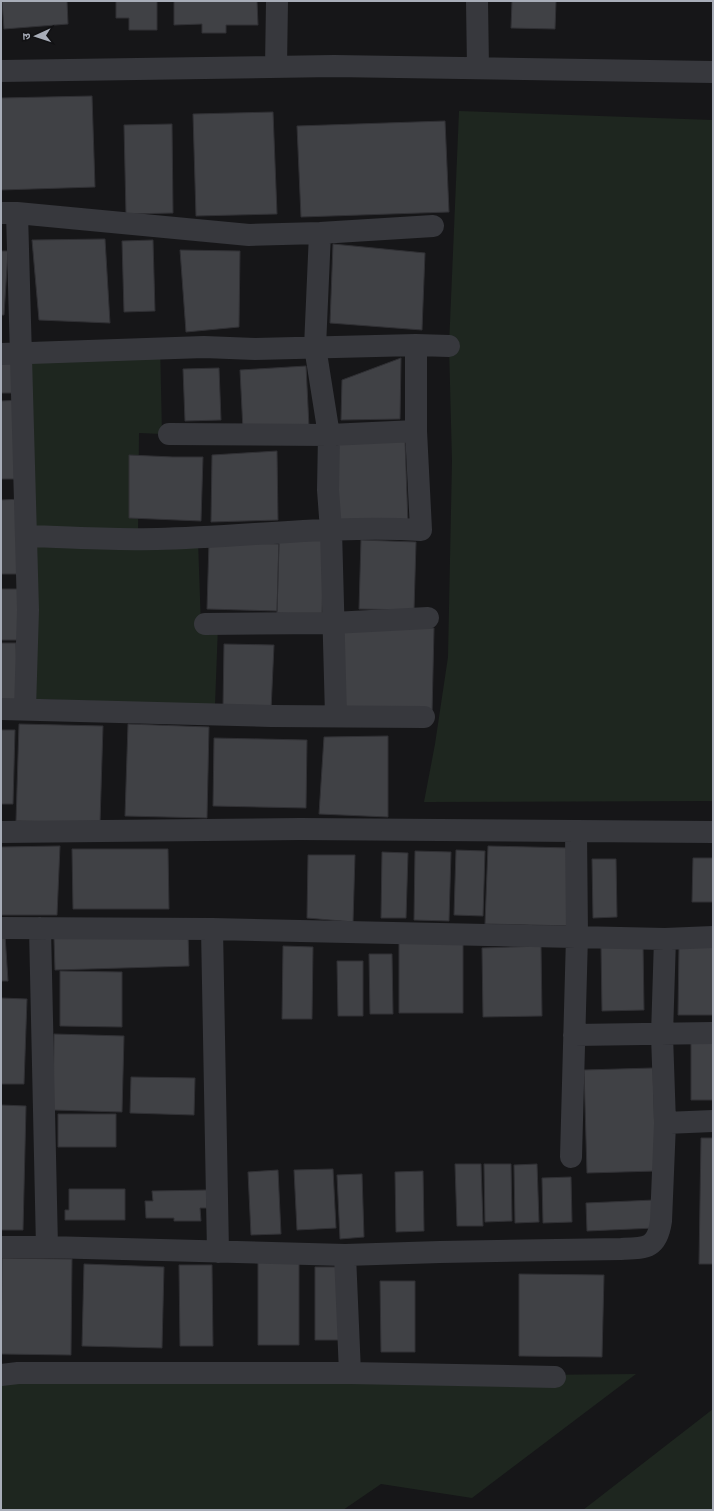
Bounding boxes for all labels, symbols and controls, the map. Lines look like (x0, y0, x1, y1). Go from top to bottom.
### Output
north arrow (16, 16, 56, 56)
text: उ (20, 32, 32, 40)

